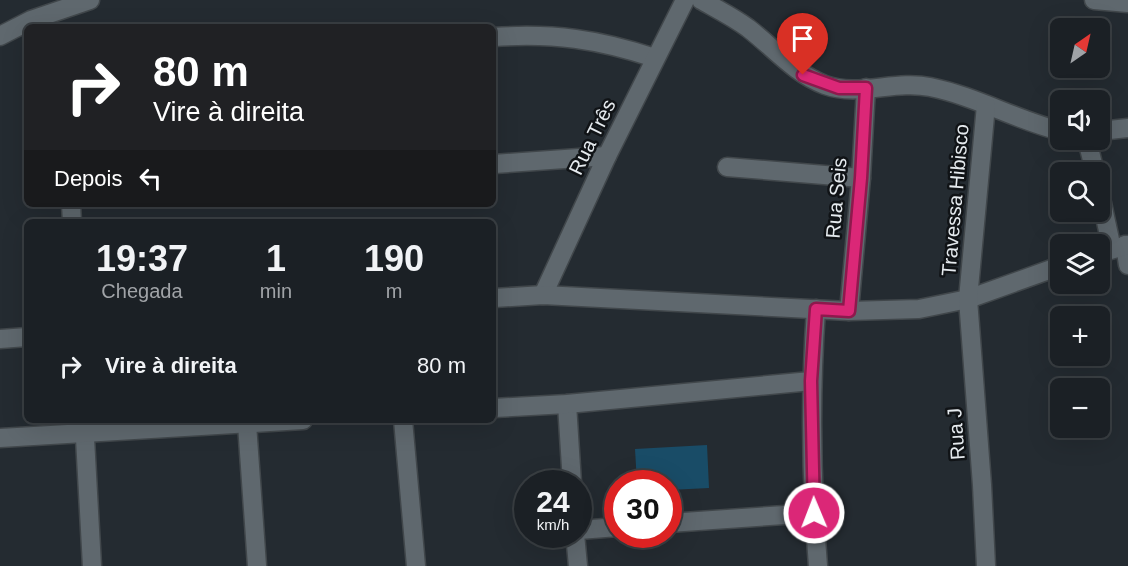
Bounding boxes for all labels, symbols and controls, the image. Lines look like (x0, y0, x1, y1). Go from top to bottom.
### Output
pin (777, 13, 828, 75)
north arrow (1050, 18, 1110, 78)
map controls (1050, 18, 1110, 438)
icon: arrive (786, 22, 819, 55)
icon: right (54, 48, 132, 126)
text: 80 m (153, 48, 249, 95)
button: sound (1050, 90, 1110, 150)
street label: Rua Três (564, 96, 620, 178)
text: Vire à direita (153, 97, 304, 127)
street label: Travessa Hibisco (937, 123, 973, 277)
street label: Rua Seis (822, 157, 850, 239)
icon: left (134, 162, 167, 195)
button: search (1050, 162, 1110, 222)
text: Depois (54, 166, 122, 191)
button: layers (1050, 234, 1110, 294)
text: 19:37 (96, 238, 188, 279)
text: 1 (266, 238, 286, 279)
text: 190 (364, 238, 424, 279)
text: Chegada (101, 280, 183, 302)
text: min (260, 280, 292, 302)
text: m (386, 280, 402, 302)
button: + (1050, 306, 1110, 366)
icon: right (54, 350, 87, 383)
text: Vire à direita (105, 353, 237, 378)
text: 80 m (417, 353, 466, 378)
button: − (1050, 378, 1110, 438)
street label: Rua J (943, 407, 969, 461)
speed limit sign: 30 (604, 470, 682, 548)
position arrow (782, 481, 846, 545)
text: 24 (536, 485, 570, 518)
text: km/h (537, 516, 569, 533)

